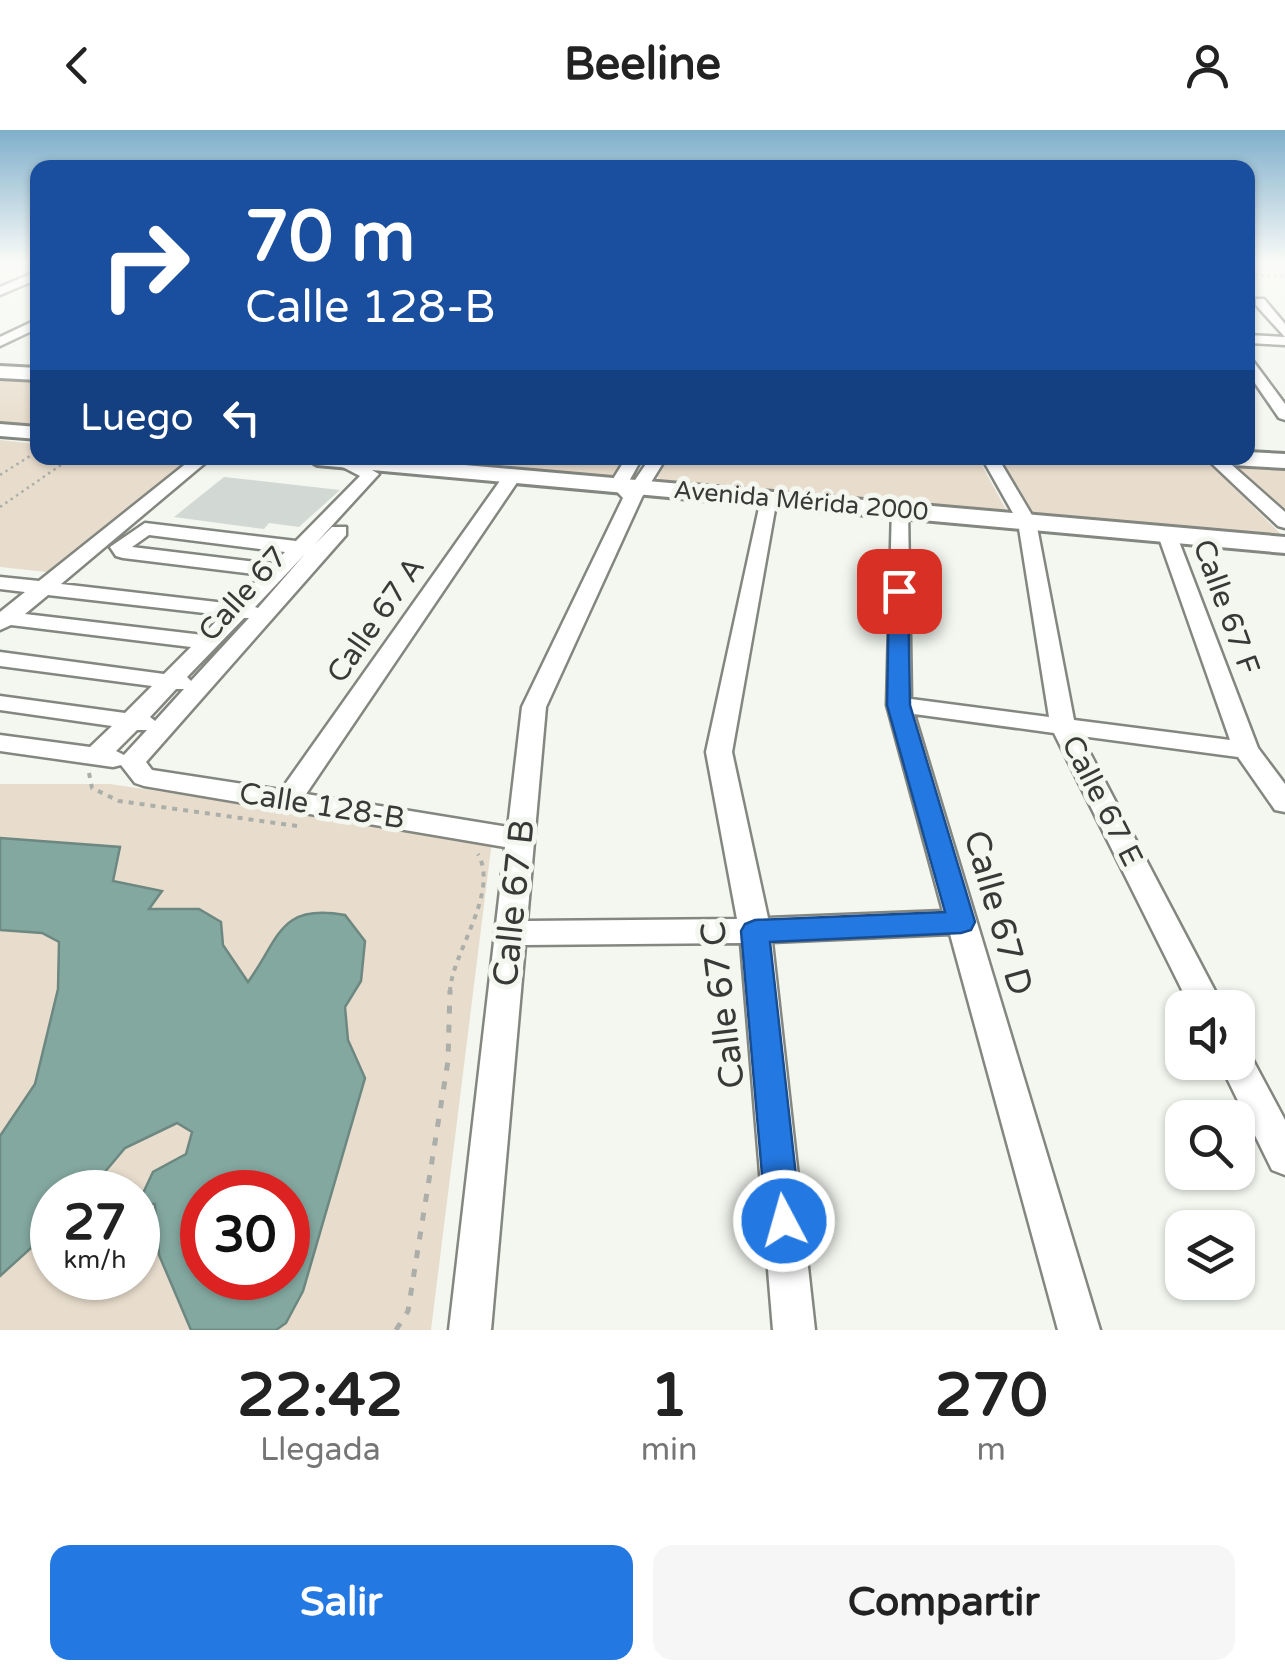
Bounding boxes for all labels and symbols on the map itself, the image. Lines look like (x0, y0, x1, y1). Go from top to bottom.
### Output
street label: Avenida Mérida 2000 (672, 475, 930, 527)
street label: Calle 67 F (1184, 534, 1268, 680)
street label: Calle 67 (191, 539, 295, 649)
pin (857, 549, 942, 634)
street label: Calle 67 A (319, 550, 433, 690)
street label: Calle 67 E (1053, 729, 1151, 873)
street label: Calle 128-B (237, 775, 407, 837)
street label: Calle 67 B (484, 817, 544, 989)
street label: Calle 67 D (954, 826, 1042, 1000)
street label: Calle 67 C (692, 919, 754, 1091)
position arrow (732, 1169, 836, 1273)
speed limit sign: 30 (180, 1170, 310, 1300)

